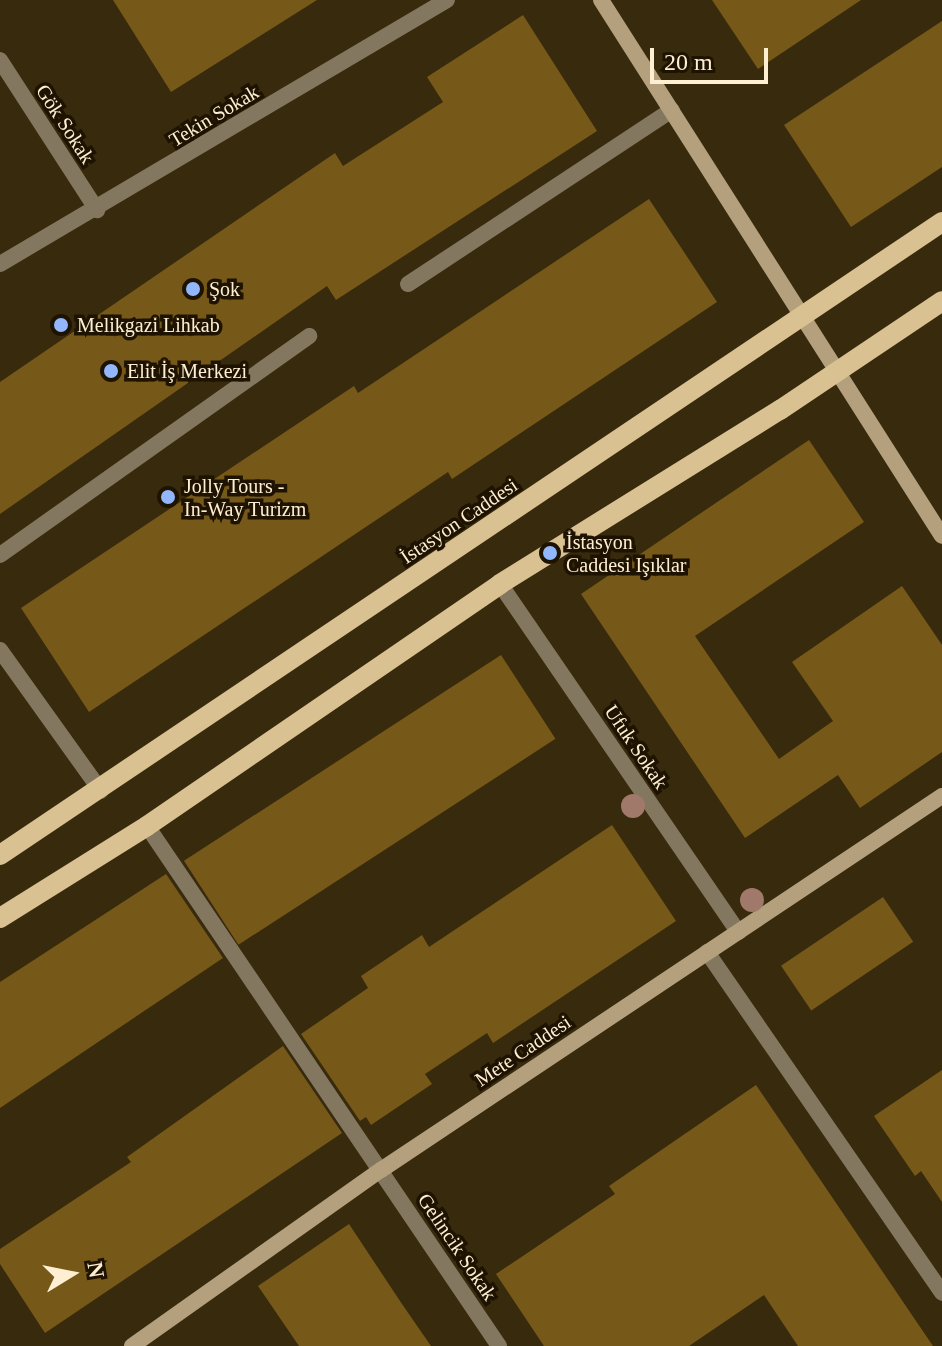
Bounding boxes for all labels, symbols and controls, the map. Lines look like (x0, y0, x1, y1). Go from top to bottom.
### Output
scale bar (654, 32, 772, 82)
text: 20 m (664, 49, 713, 75)
street label: Gök Sokak (31, 80, 99, 168)
street label: Tekin Sokak (165, 80, 263, 152)
place label: Şok (209, 277, 240, 301)
marker: Şok (184, 280, 202, 298)
place label: Melikgazi Lihkab (77, 313, 220, 337)
marker: Melikgazi Lihkab (52, 316, 70, 334)
place label: Elit İş Merkezi (127, 359, 247, 383)
marker: Elit İş Merkezi (102, 362, 120, 380)
street label: İstasyon Caddesi (396, 473, 522, 569)
place label: Jolly Tours - In-Way Turizm (184, 474, 307, 521)
marker: Jolly Tours - In-Way Turizm (159, 488, 177, 506)
place label: İstasyon Caddesi Işıklar (566, 530, 687, 577)
marker: İstasyon Caddesi Işıklar (541, 544, 559, 562)
street label: Ufuk Sokak (599, 700, 673, 794)
street label: Mete Caddesi (470, 1010, 576, 1092)
street label: Gelincik Sokak (412, 1189, 502, 1305)
north arrow (32, 1234, 112, 1314)
text: N (82, 1260, 110, 1280)

